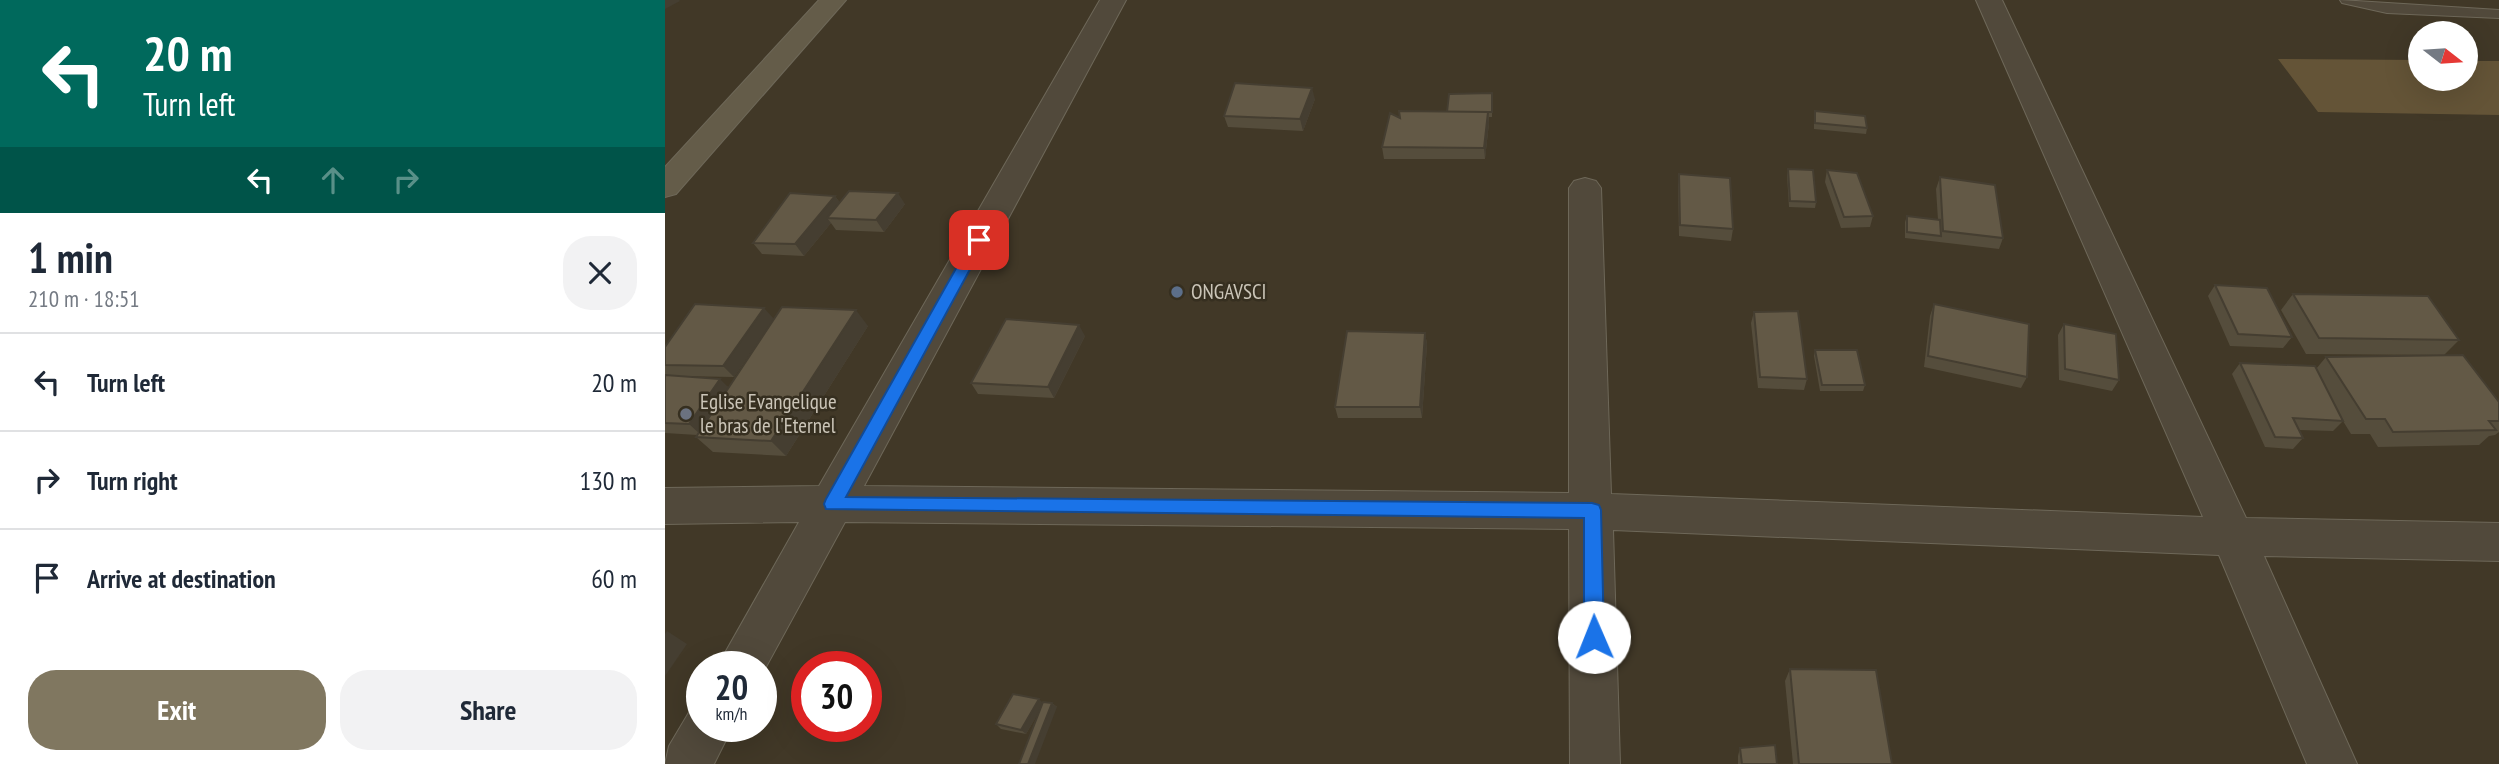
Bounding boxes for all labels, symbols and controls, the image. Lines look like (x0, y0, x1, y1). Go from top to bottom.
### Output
text: 20 m (143, 21, 232, 85)
north arrow (2408, 21, 2478, 91)
map controls (2408, 21, 2478, 91)
icon: left (28, 28, 119, 119)
text: Turn left (143, 83, 235, 125)
icon: left (241, 161, 279, 199)
icon: ahead (314, 161, 352, 199)
icon: right (387, 161, 425, 199)
pin (949, 210, 1009, 270)
icon: arrive (960, 221, 998, 259)
text: 1 min (28, 230, 113, 285)
button: close (563, 236, 637, 310)
place label: ONGAVSCI (1191, 278, 1267, 305)
text: 210 m · 18:51 (28, 284, 140, 313)
marker: ONGAVSCI (1169, 284, 1185, 300)
icon: left (28, 363, 66, 401)
text: Turn left (87, 366, 165, 399)
text: 20 m (591, 366, 637, 399)
place label: Eglise Evangelique le bras de l'Eternel (700, 388, 837, 439)
marker: Eglise Evangelique le bras de l'Eternel (678, 406, 694, 422)
icon: right (28, 461, 66, 499)
text: Turn right (87, 464, 178, 497)
text: 130 m (579, 464, 637, 497)
icon: arrive (28, 559, 66, 597)
text: Arrive at destination (87, 562, 276, 595)
text: 60 m (591, 562, 637, 595)
position arrow (1557, 600, 1631, 674)
speed limit sign: 30 (791, 651, 882, 742)
text: 20 (715, 664, 748, 710)
button: Exit (28, 670, 326, 750)
button: Share (340, 670, 637, 750)
text: km/h (716, 702, 747, 725)

